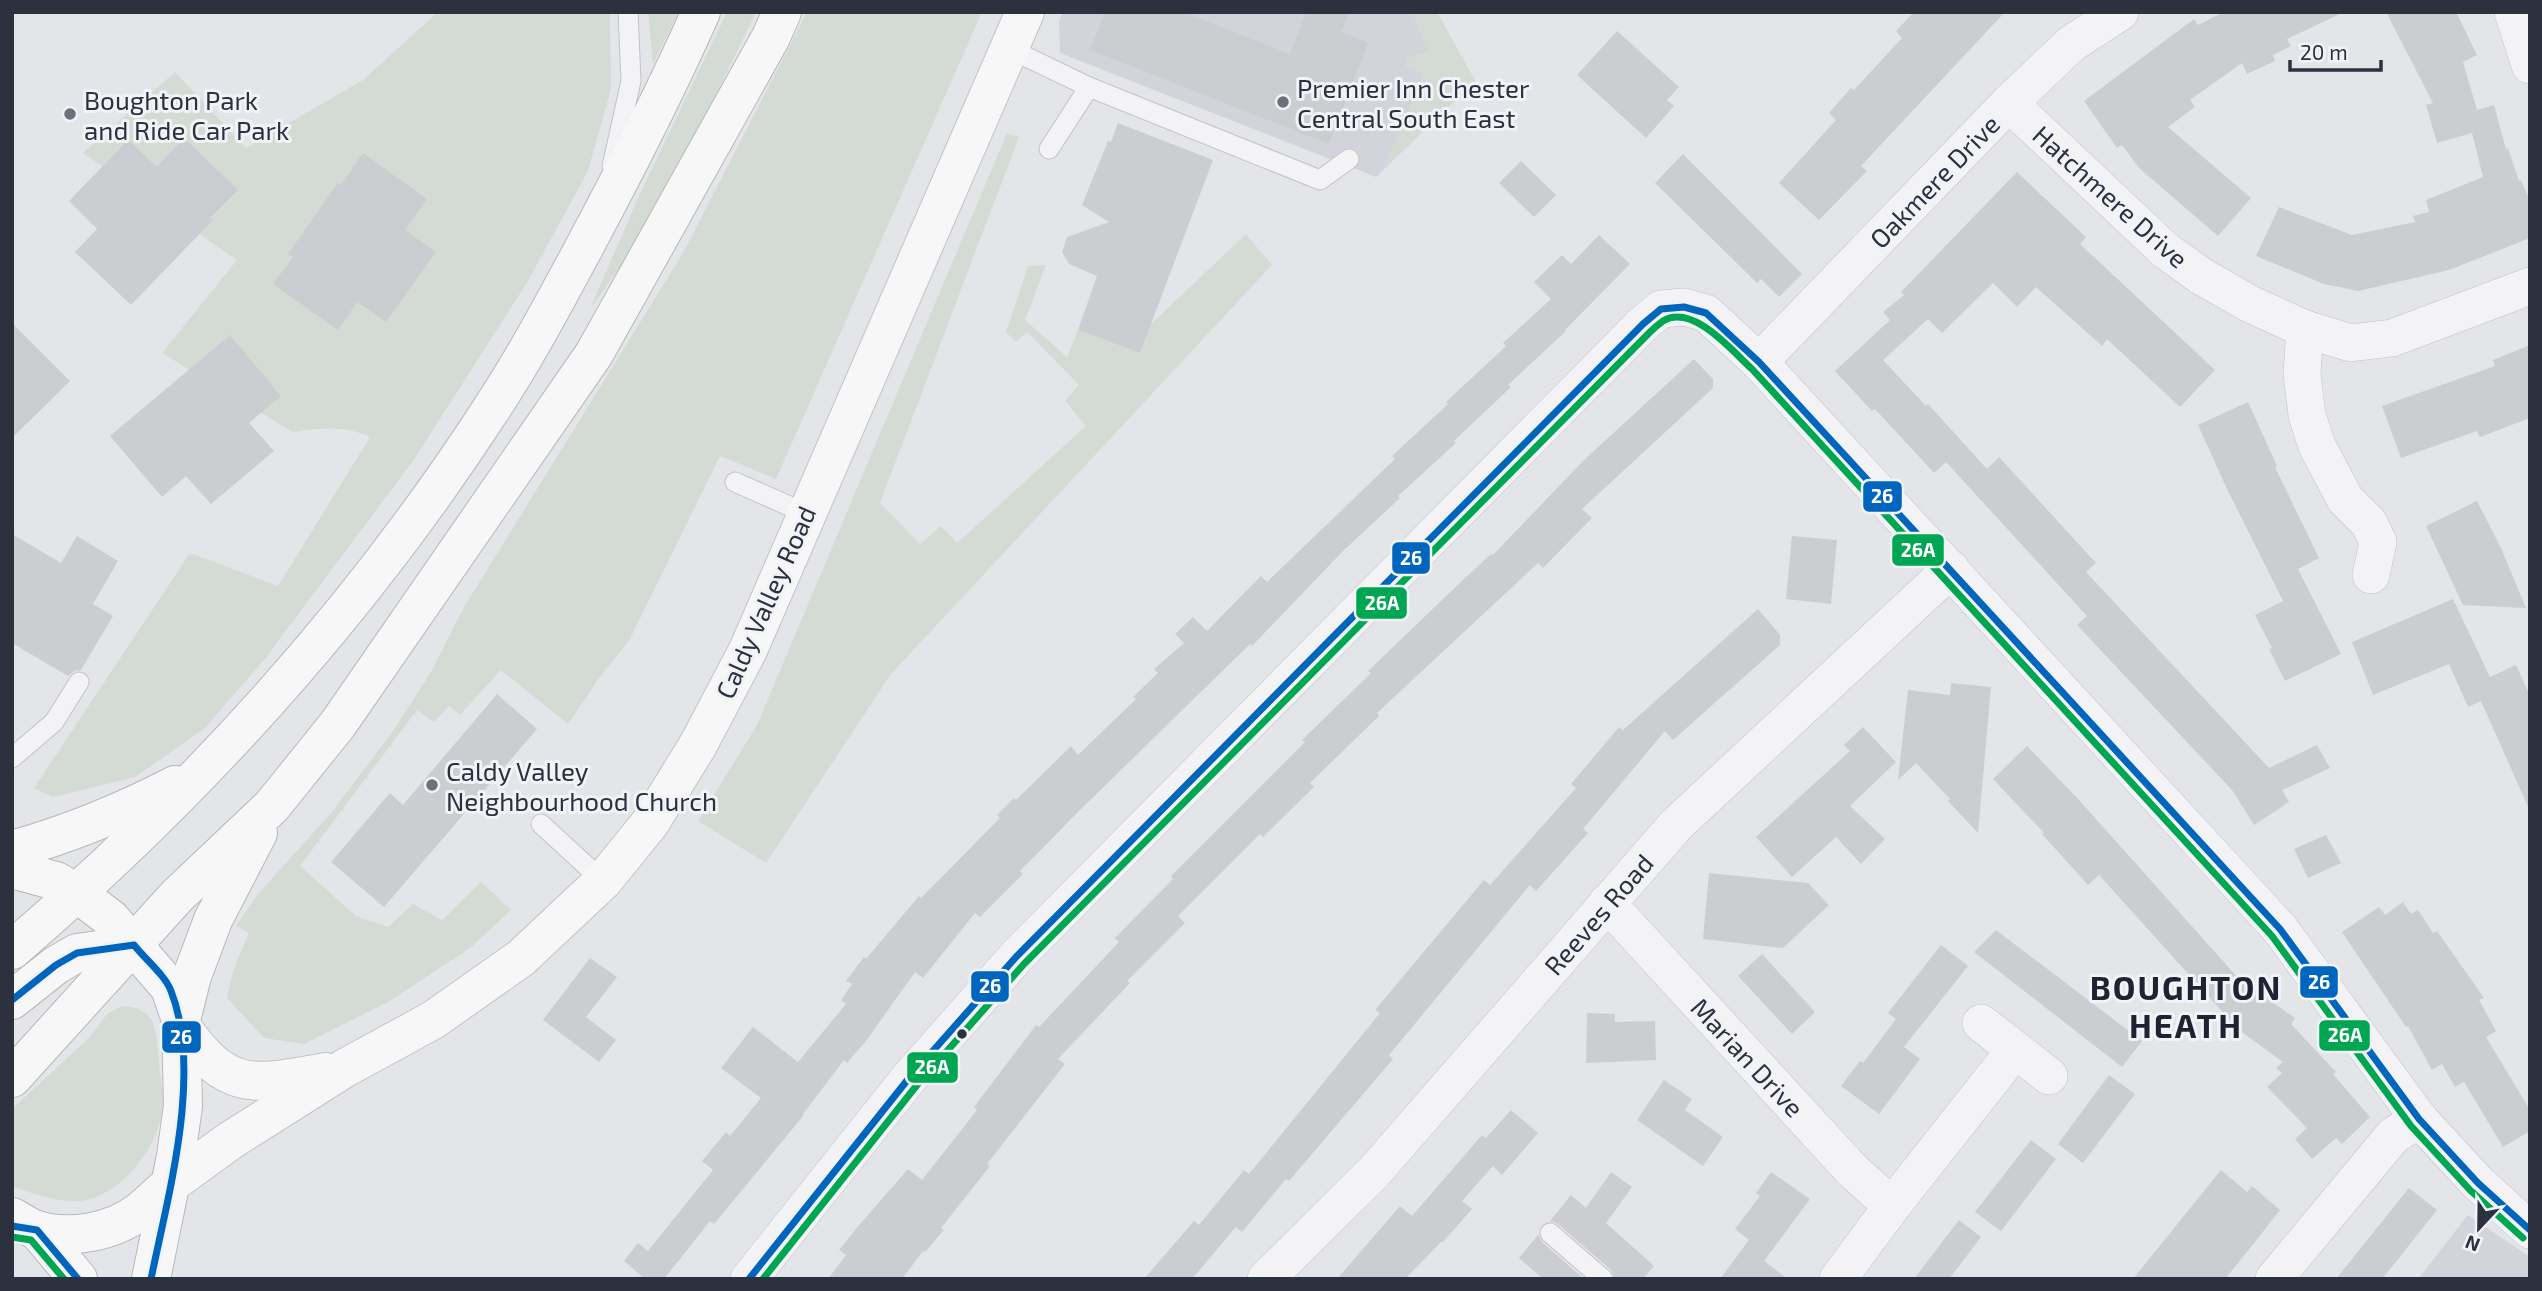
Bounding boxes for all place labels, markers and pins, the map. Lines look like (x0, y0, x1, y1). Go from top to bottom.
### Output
place label: Premier Inn Chester Central South East (1297, 72, 1529, 133)
place label: Boughton Park and Ride Car Park (84, 84, 289, 145)
marker: Premier Inn Chester Central South East (1275, 94, 1291, 110)
marker: Boughton Park and Ride Car Park (62, 106, 78, 122)
place label: Caldy Valley Neighbourhood Church (446, 755, 717, 816)
marker: Caldy Valley Neighbourhood Church (424, 777, 440, 793)
unlabelled marker (955, 1027, 969, 1041)

